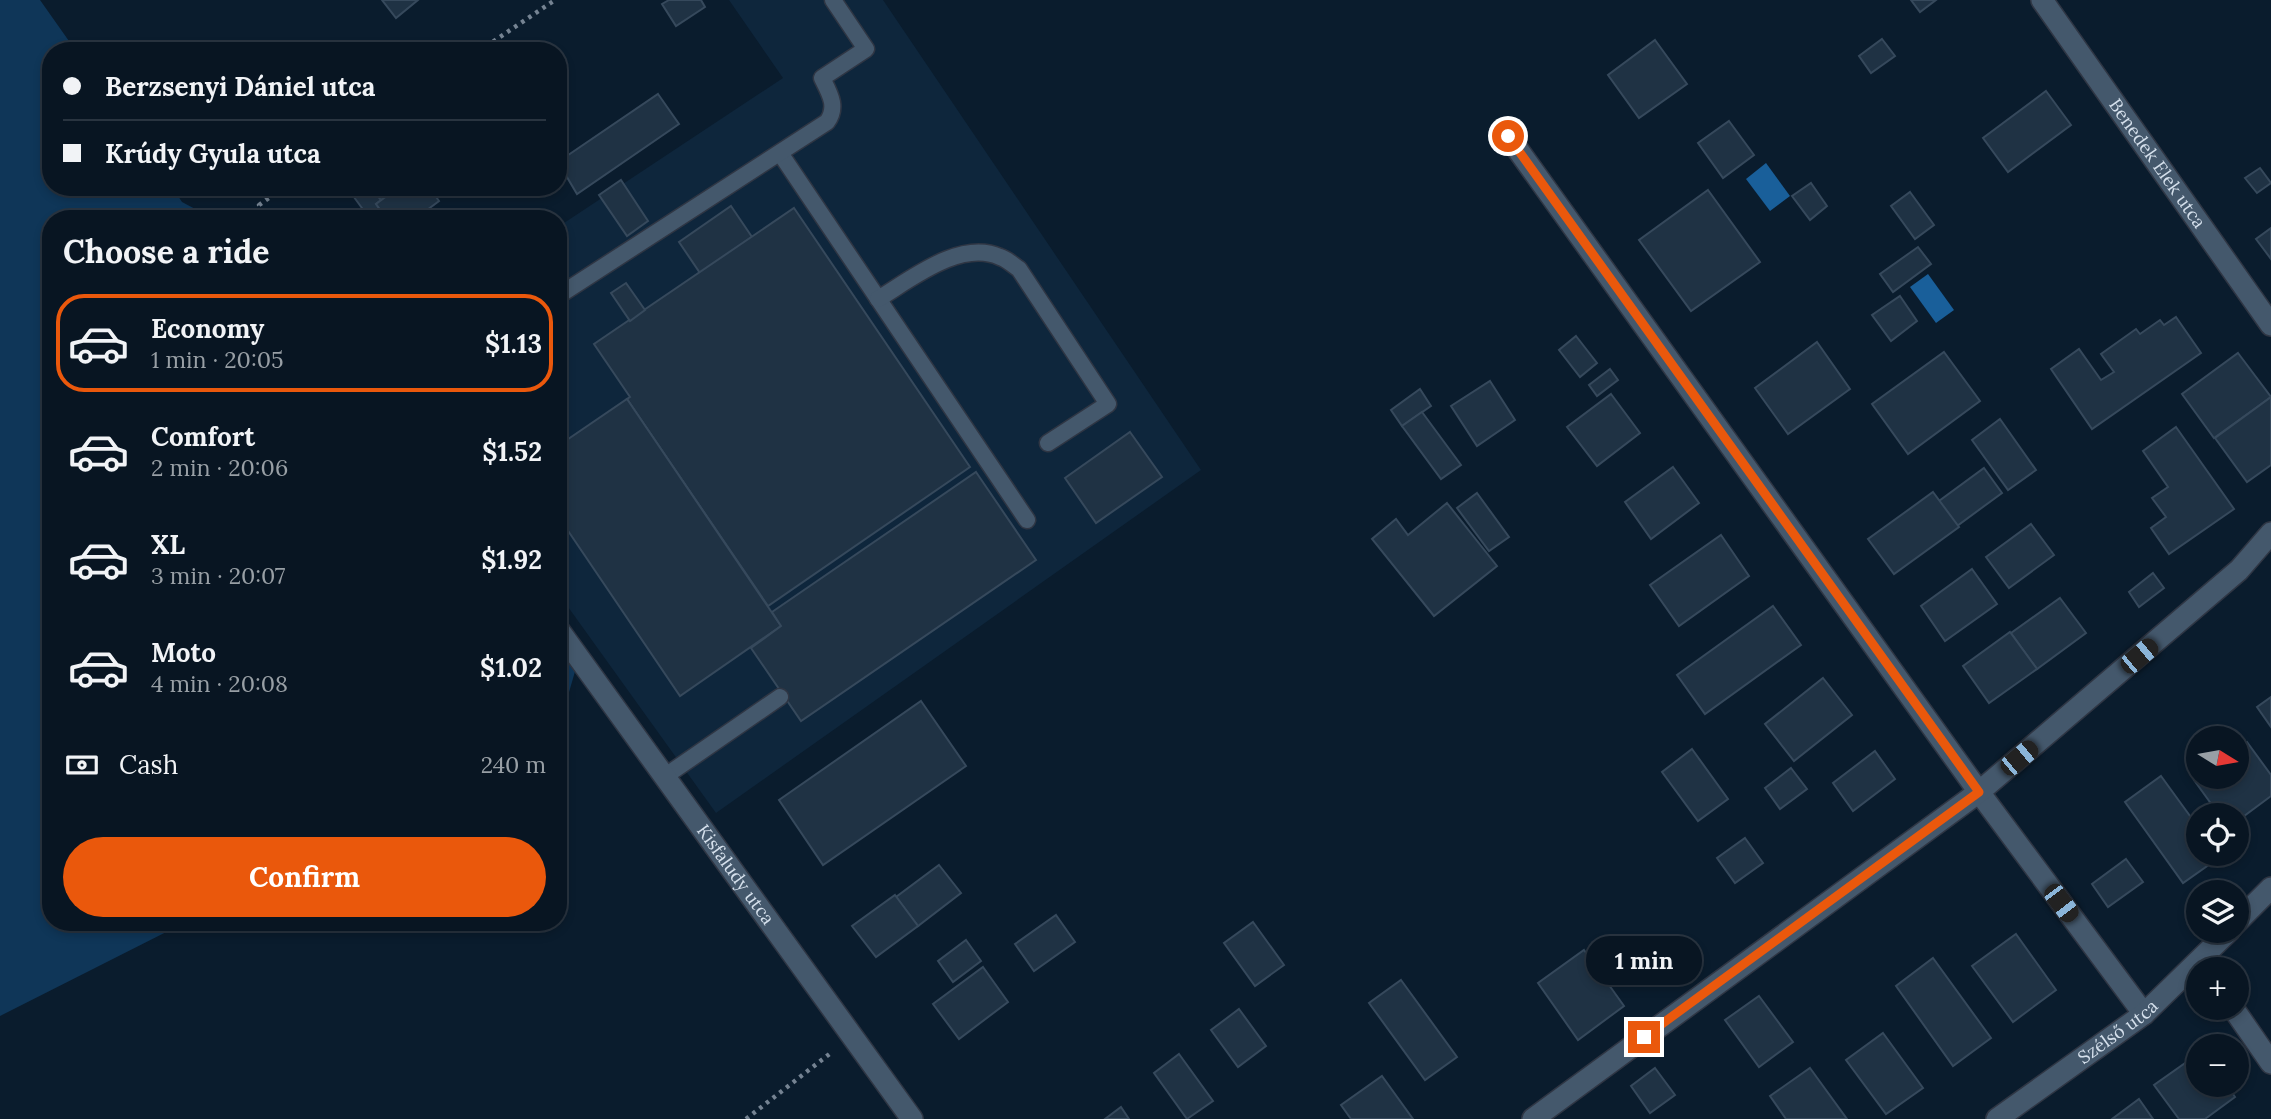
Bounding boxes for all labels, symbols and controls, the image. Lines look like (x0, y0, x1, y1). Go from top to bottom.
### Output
text: Berzsenyi Dániel utca (105, 70, 375, 103)
street label: Benedek Elek utca (2104, 94, 2211, 233)
route start (1492, 120, 1524, 152)
text: Krúdy Gyula utca (105, 137, 321, 170)
text: Choose a ride (63, 231, 270, 272)
icon: car (67, 312, 130, 375)
text: Economy (151, 312, 264, 345)
text: $1.13 (485, 327, 542, 360)
text: 1 min · 20:05 (151, 345, 283, 374)
icon: car (67, 420, 130, 483)
text: Comfort (151, 420, 255, 453)
text: $1.52 (482, 435, 542, 468)
text: 2 min · 20:06 (151, 453, 288, 482)
icon: car (67, 528, 130, 591)
text: XL (151, 528, 185, 561)
text: $1.92 (481, 543, 542, 576)
text: 3 min · 20:07 (151, 561, 285, 590)
car (2117, 634, 2162, 678)
icon: car (67, 636, 130, 699)
text: Moto (151, 636, 216, 669)
text: $1.02 (480, 651, 542, 684)
text: 4 min · 20:08 (151, 669, 288, 698)
north arrow (2186, 726, 2249, 789)
map controls (2186, 726, 2249, 1097)
car (1997, 736, 2042, 780)
icon: cash (63, 746, 101, 784)
text: Cash (119, 748, 178, 781)
text: 240 m (481, 750, 546, 779)
button: locate (2186, 803, 2249, 866)
street label: Kisfaludy utca (692, 820, 780, 929)
button: Confirm (63, 837, 546, 917)
car (2040, 880, 2083, 926)
button: layers (2186, 880, 2249, 943)
callout: 1 min (1586, 936, 1702, 984)
text: 1 min (1615, 946, 1673, 975)
button: + (2186, 957, 2249, 1020)
street label: Szélső utca (2073, 995, 2163, 1069)
route end (1628, 1021, 1660, 1053)
button: − (2186, 1034, 2249, 1097)

